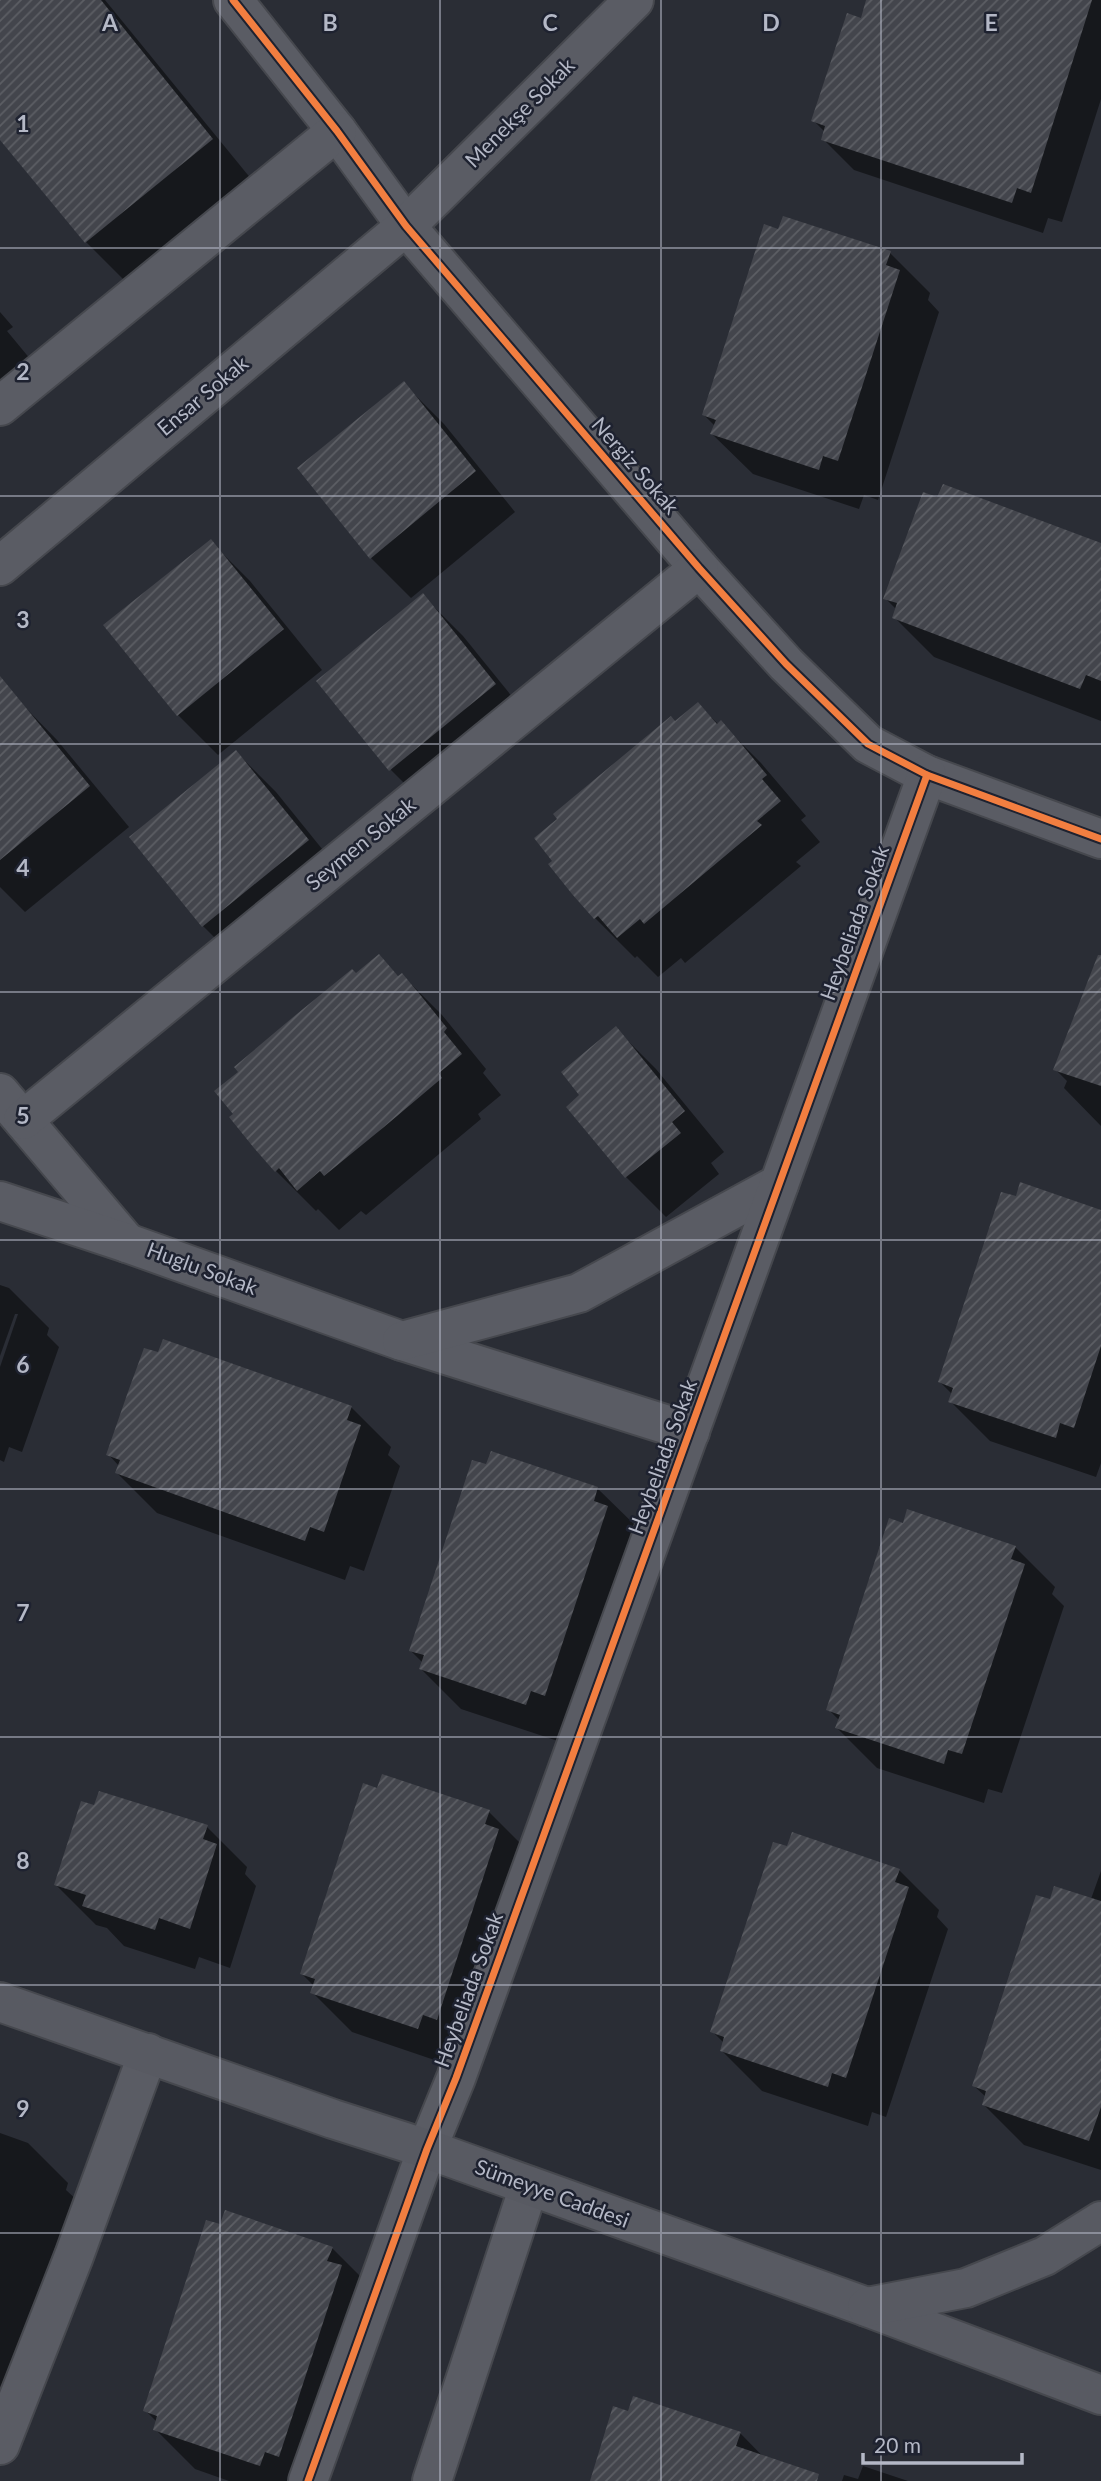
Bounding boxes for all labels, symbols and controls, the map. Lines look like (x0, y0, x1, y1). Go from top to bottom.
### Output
text: A (101, 8, 119, 36)
text: B (322, 8, 338, 36)
text: C (542, 8, 558, 36)
text: D (762, 8, 780, 36)
text: E (984, 8, 998, 36)
street label: Menekşe Sokak (459, 52, 579, 172)
text: 1 (16, 109, 30, 137)
street label: Ensar Sokak (152, 349, 253, 440)
text: 2 (16, 357, 30, 385)
street label: Nergiz Sokak (587, 412, 685, 519)
text: 3 (16, 605, 30, 633)
street label: Seymen Sokak (300, 791, 420, 895)
street label: Heybeliada Sokak (814, 841, 893, 1003)
text: 4 (16, 853, 30, 881)
text: 5 (16, 1101, 30, 1129)
street label: Huglu Sokak (144, 1236, 261, 1299)
text: 6 (16, 1350, 30, 1378)
street label: Heybeliada Sokak (622, 1375, 701, 1537)
text: 7 (16, 1598, 30, 1626)
text: 8 (16, 1846, 30, 1874)
street label: Heybeliada Sokak (428, 1908, 507, 2070)
text: 9 (16, 2094, 30, 2122)
street label: Sümeyye Caddesi (472, 2153, 633, 2232)
scale bar (863, 2422, 1022, 2466)
text: 20 m (874, 2432, 921, 2457)

